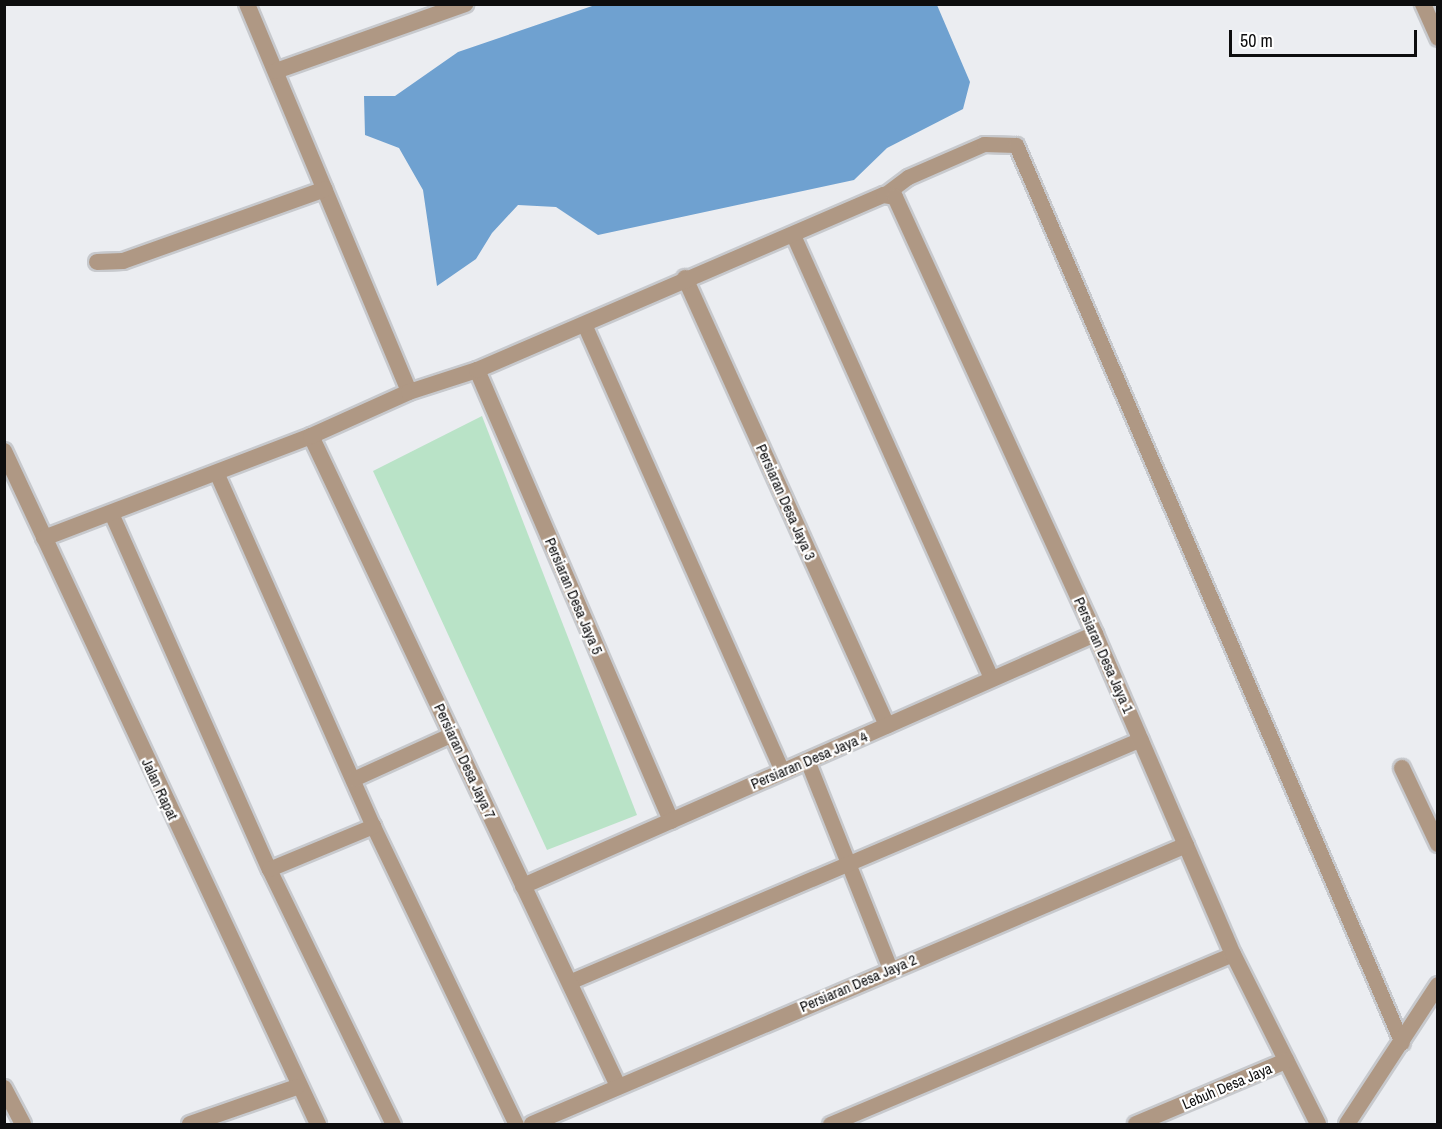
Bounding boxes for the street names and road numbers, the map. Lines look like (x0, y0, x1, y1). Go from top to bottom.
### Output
street label: Persiaran Desa Jaya 3 (752, 441, 820, 563)
street label: Persiaran Desa Jaya 5 (541, 535, 607, 657)
street label: Persiaran Desa Jaya 1 (1070, 594, 1138, 716)
street label: Persiaran Desa Jaya 7 (430, 701, 500, 821)
street label: Persiaran Desa Jaya 4 (748, 727, 870, 793)
street label: Jalan Rapat (138, 755, 182, 823)
street label: Persiaran Desa Jaya 2 (797, 950, 919, 1016)
street label: Lebuh Desa Jaya (1179, 1059, 1275, 1113)

